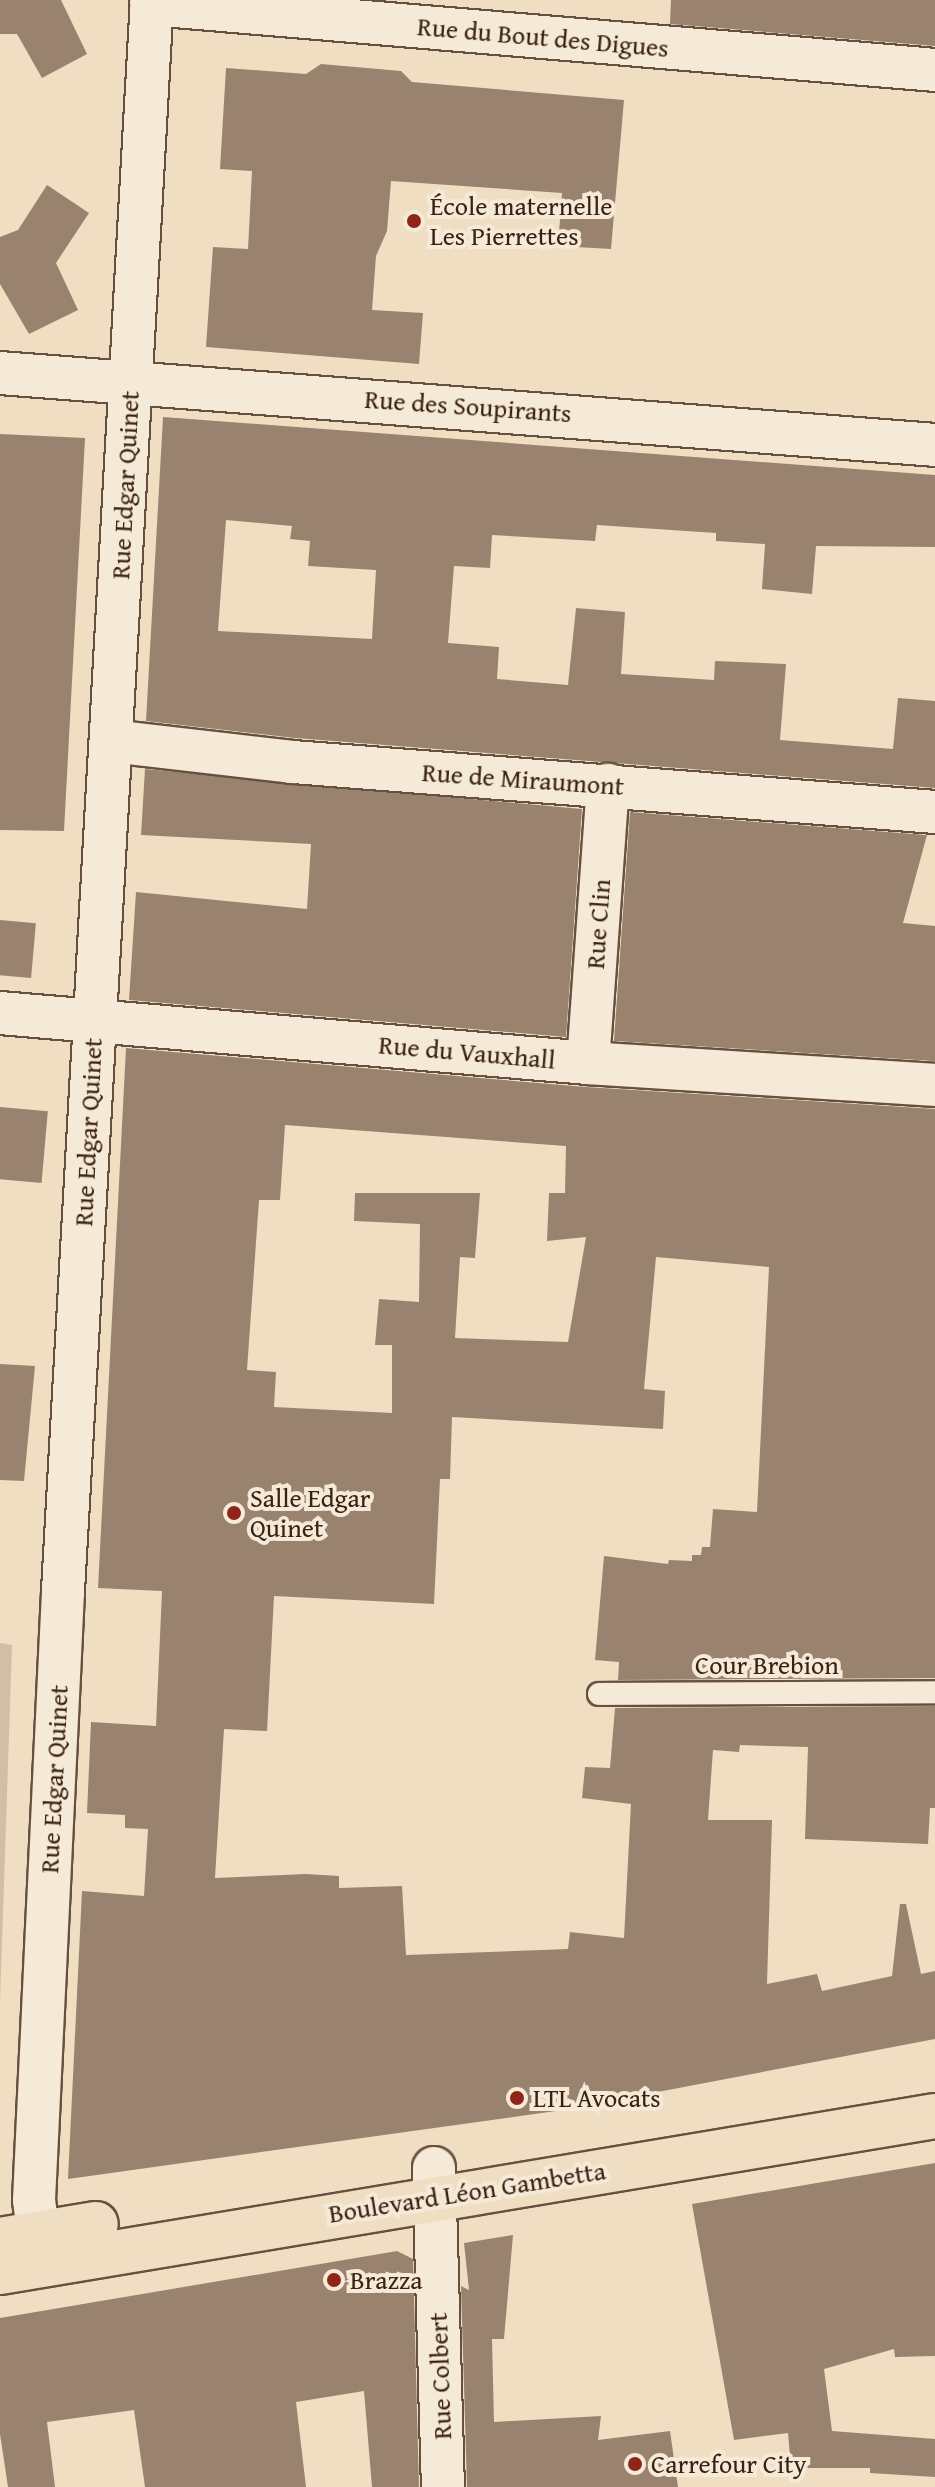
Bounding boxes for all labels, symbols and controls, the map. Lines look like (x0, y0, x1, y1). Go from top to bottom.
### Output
street label: Rue du Bout des Digues (416, 10, 670, 64)
place label: École maternelle Les Pierrettes (430, 190, 612, 252)
marker: École maternelle Les Pierrettes (405, 212, 423, 230)
street label: Rue des Soupirants (364, 383, 572, 429)
street label: Rue Edgar Quinet (104, 390, 146, 580)
street label: Rue de Miraumont (421, 756, 625, 802)
street label: Rue Clin (579, 878, 617, 970)
street label: Rue du Vauxhall (377, 1029, 557, 1075)
street label: Rue Edgar Quinet (67, 1037, 109, 1227)
place label: Salle Edgar Quinet (250, 1482, 370, 1544)
marker: Salle Edgar Quinet (225, 1504, 243, 1522)
street label: Cour Brebion (695, 1649, 839, 1681)
street label: Rue Edgar Quinet (33, 1684, 75, 1874)
place label: LTL Avocats (533, 2082, 661, 2114)
marker: LTL Avocats (508, 2089, 526, 2107)
street label: Boulevard Léon Gambetta (326, 2155, 608, 2229)
place label: Brazza (350, 2264, 423, 2296)
marker: Brazza (325, 2271, 343, 2289)
street label: Rue Colbert (422, 2312, 458, 2440)
place label: Carrefour City (651, 2448, 806, 2480)
marker: Carrefour City (626, 2455, 644, 2473)

